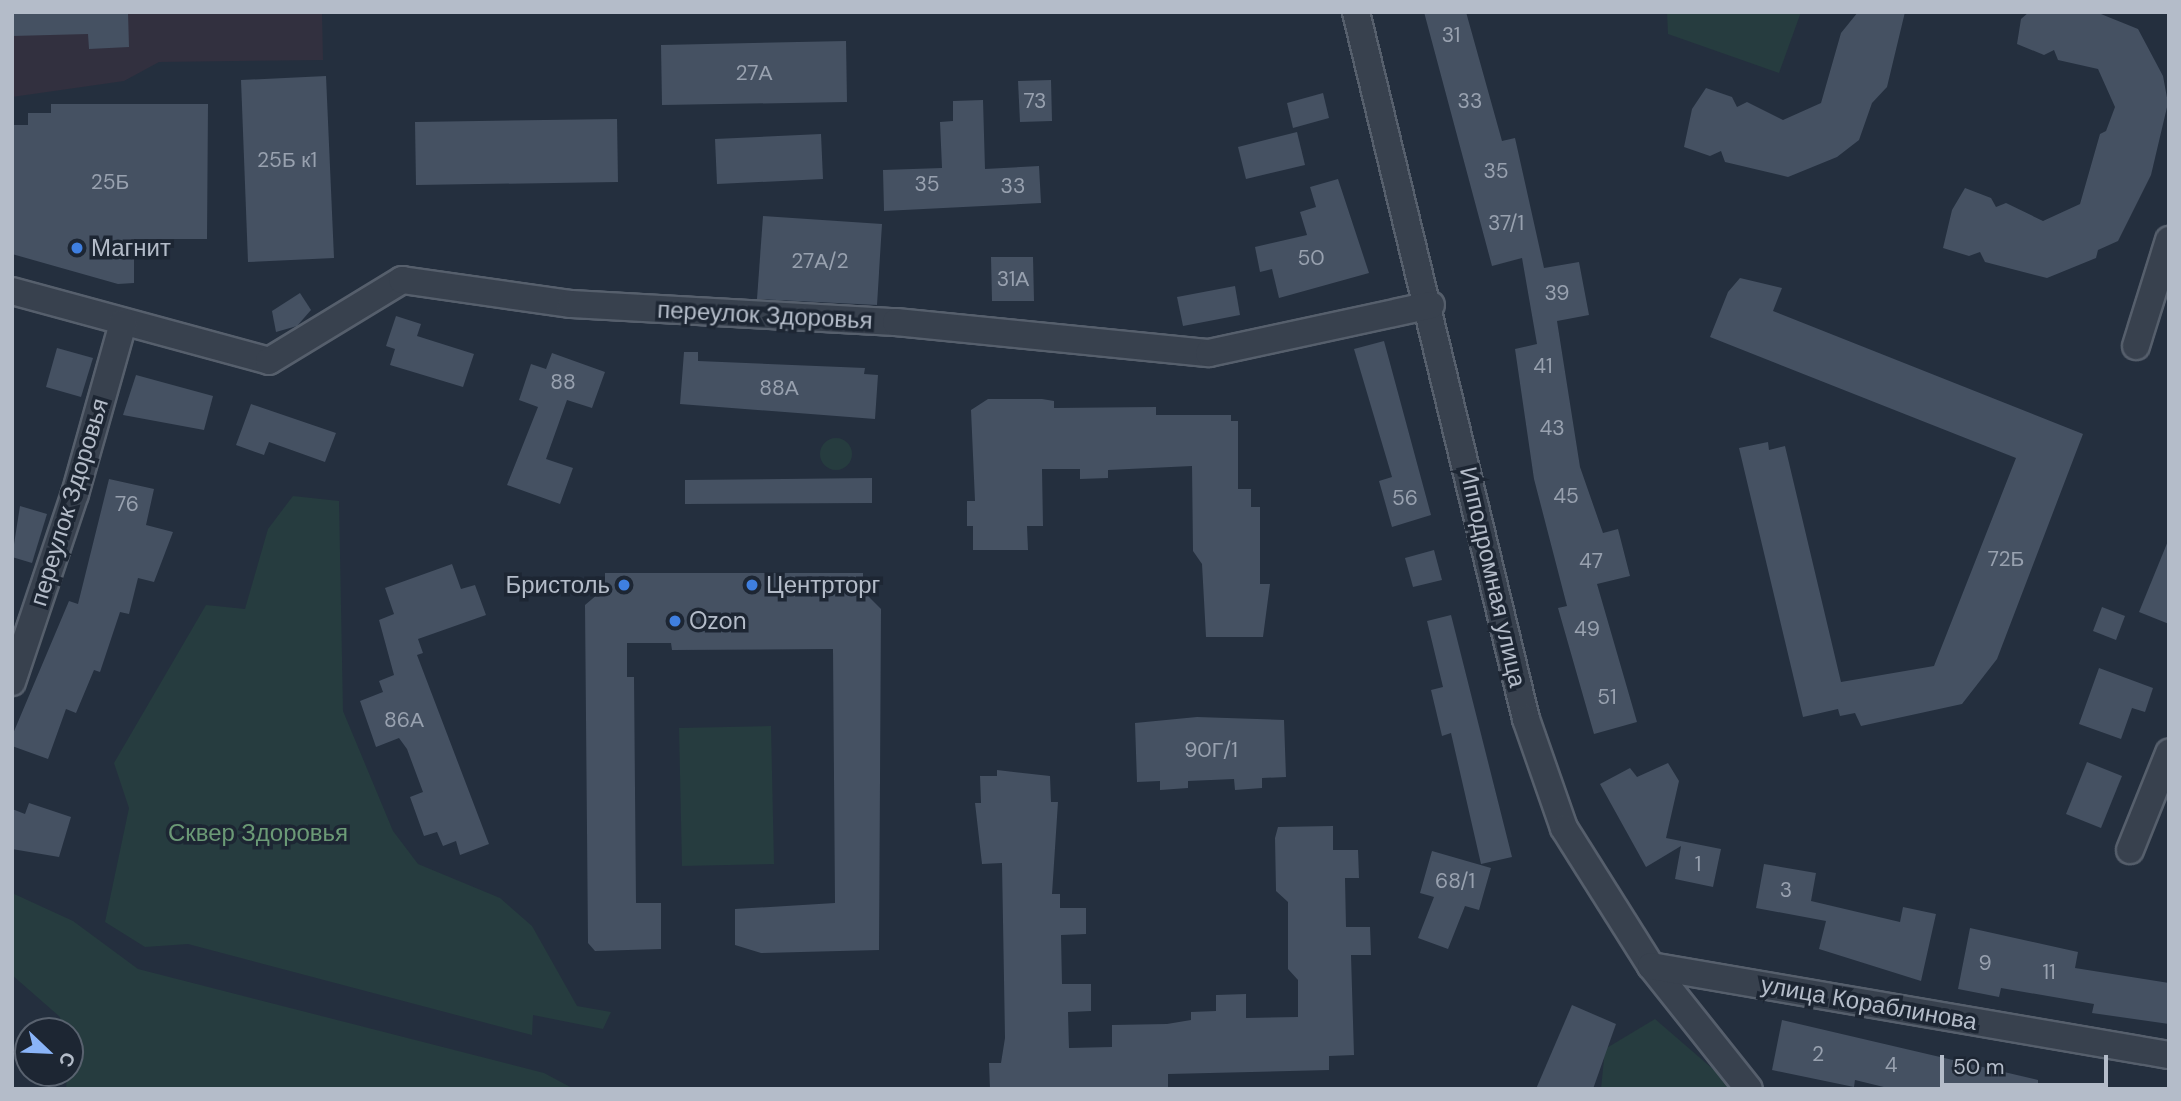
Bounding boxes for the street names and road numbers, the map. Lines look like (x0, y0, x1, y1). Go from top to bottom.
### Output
street label: переулок Здоровья (657, 295, 873, 335)
street label: переулок Здоровья (24, 395, 114, 609)
street label: Ипподромная улица (1454, 464, 1532, 690)
street label: улица Кораблинова (1759, 970, 1979, 1036)

